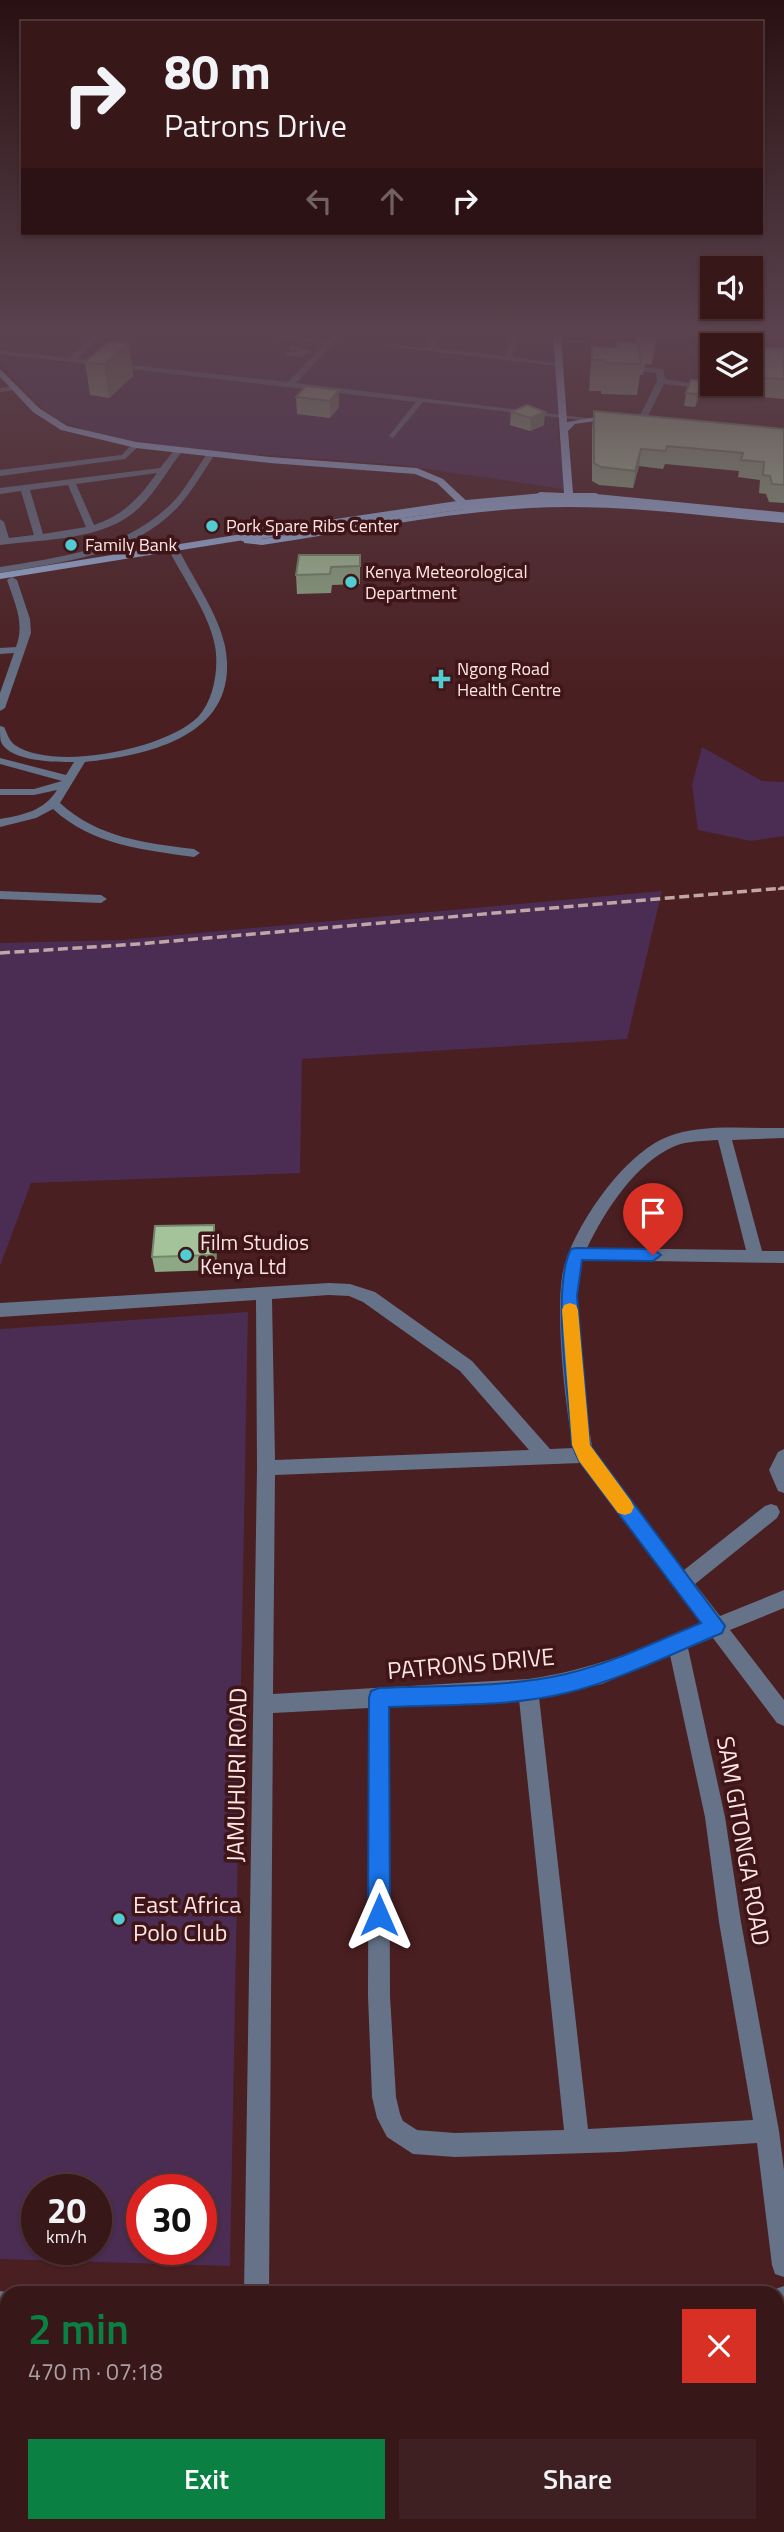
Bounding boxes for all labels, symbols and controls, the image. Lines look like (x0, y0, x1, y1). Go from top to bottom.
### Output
text: 80 m (164, 33, 271, 108)
icon: right (49, 49, 140, 140)
text: Patrons Drive (164, 101, 347, 149)
icon: left (300, 182, 338, 220)
icon: ahead (373, 182, 411, 220)
icon: right (446, 182, 484, 220)
map controls (700, 256, 763, 396)
button: sound (700, 256, 763, 319)
button: layers (700, 333, 763, 396)
place label: Pork Spare Ribs Center (226, 512, 399, 539)
marker: Pork Spare Ribs Center (204, 518, 220, 534)
place label: Family Bank (85, 531, 177, 558)
marker: Family Bank (63, 537, 79, 553)
place label: Kenya Meteorological Department (365, 558, 528, 606)
marker: Kenya Meteorological Department (343, 574, 359, 590)
place label: Ngong Road Health Centre (457, 655, 561, 703)
marker: Ngong Road Health Centre (431, 669, 451, 689)
pin (623, 1183, 683, 1255)
icon: arrive (634, 1194, 672, 1232)
place label: Film Studios Kenya Ltd (200, 1226, 309, 1282)
marker: Film Studios Kenya Ltd (178, 1247, 194, 1263)
street label: PATRONS DRIVE (386, 1638, 556, 1688)
street label: JAMUHURI ROAD (216, 1687, 256, 1863)
street label: SAM GITONGA ROAD (708, 1733, 780, 1948)
position arrow (342, 1878, 416, 1952)
place label: East Africa Polo Club (133, 1886, 241, 1950)
marker: East Africa Polo Club (111, 1911, 127, 1927)
speed limit sign: 30 (126, 2174, 217, 2265)
text: 20 (47, 2183, 86, 2237)
text: km/h (46, 2223, 87, 2250)
text: 2 min (28, 2296, 129, 2360)
button: close (682, 2309, 756, 2383)
text: 470 m · 07:18 (28, 2354, 163, 2389)
button: Exit (28, 2439, 385, 2519)
button: Share (399, 2439, 756, 2519)

